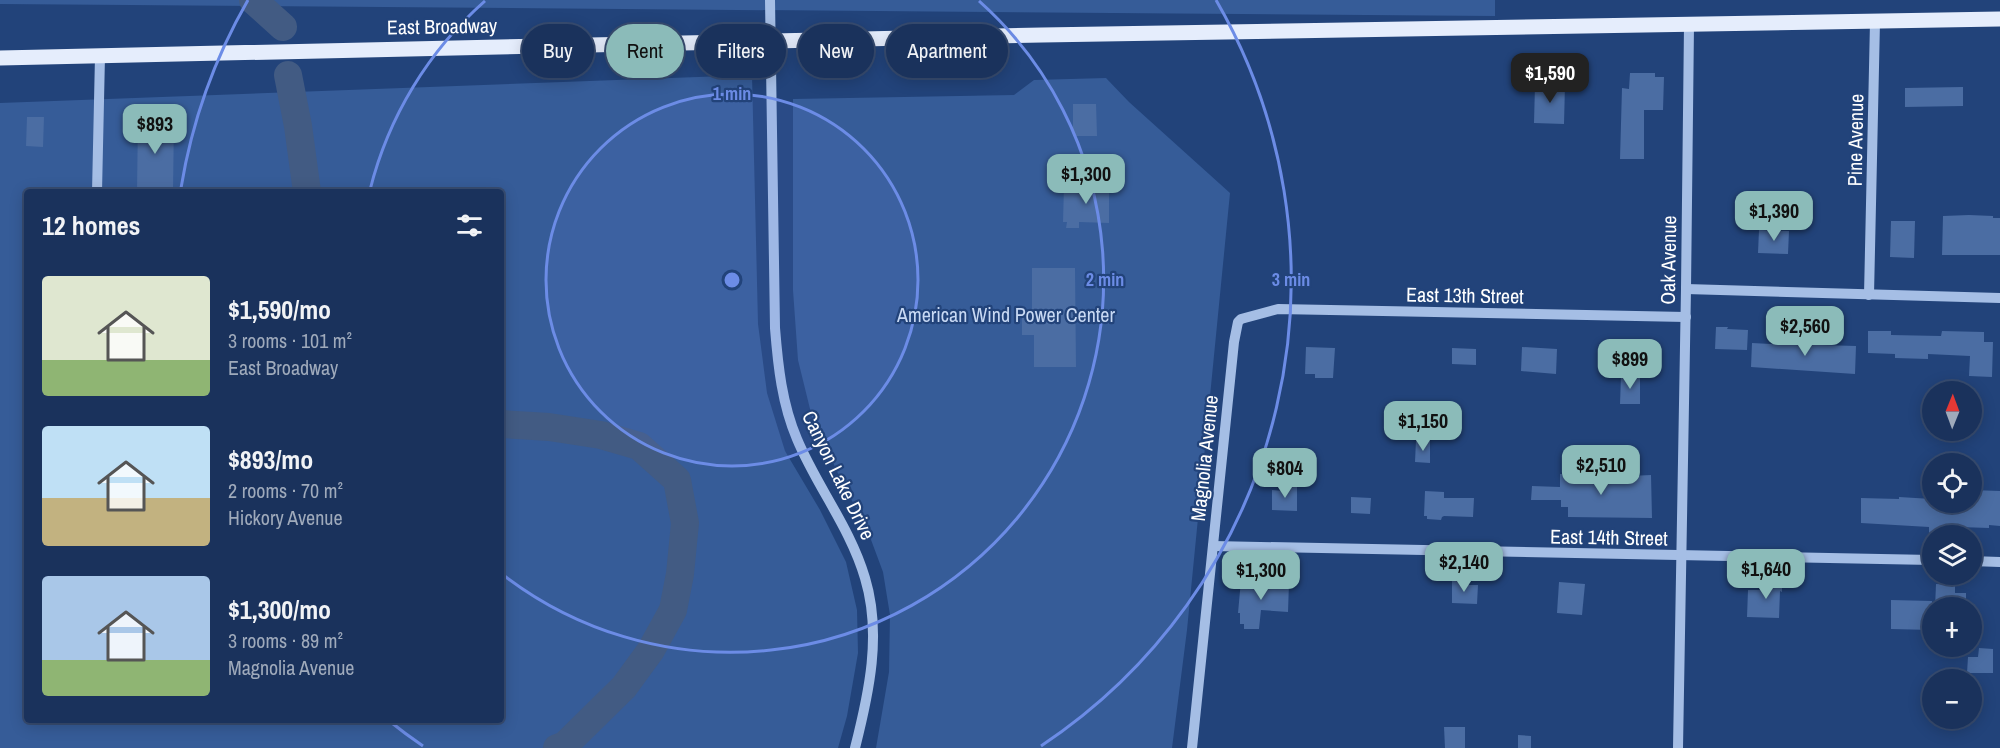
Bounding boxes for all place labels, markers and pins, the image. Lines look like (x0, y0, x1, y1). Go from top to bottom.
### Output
pin: $1,590 (1501, 53, 1599, 104)
pin: $893 (119, 104, 191, 155)
pin: $1,300 (1037, 154, 1135, 205)
pin: $1,390 (1725, 191, 1823, 242)
centre of rings (722, 270, 742, 290)
pin: $2,560 (1756, 306, 1854, 357)
pin: $899 (1594, 339, 1666, 390)
pin: $1,150 (1374, 401, 1472, 452)
pin: $2,510 (1552, 445, 1650, 496)
pin: $804 (1249, 448, 1321, 499)
pin: $2,140 (1415, 542, 1513, 593)
pin: $1,640 (1717, 549, 1815, 600)
pin: $1,300 (1212, 550, 1310, 601)

